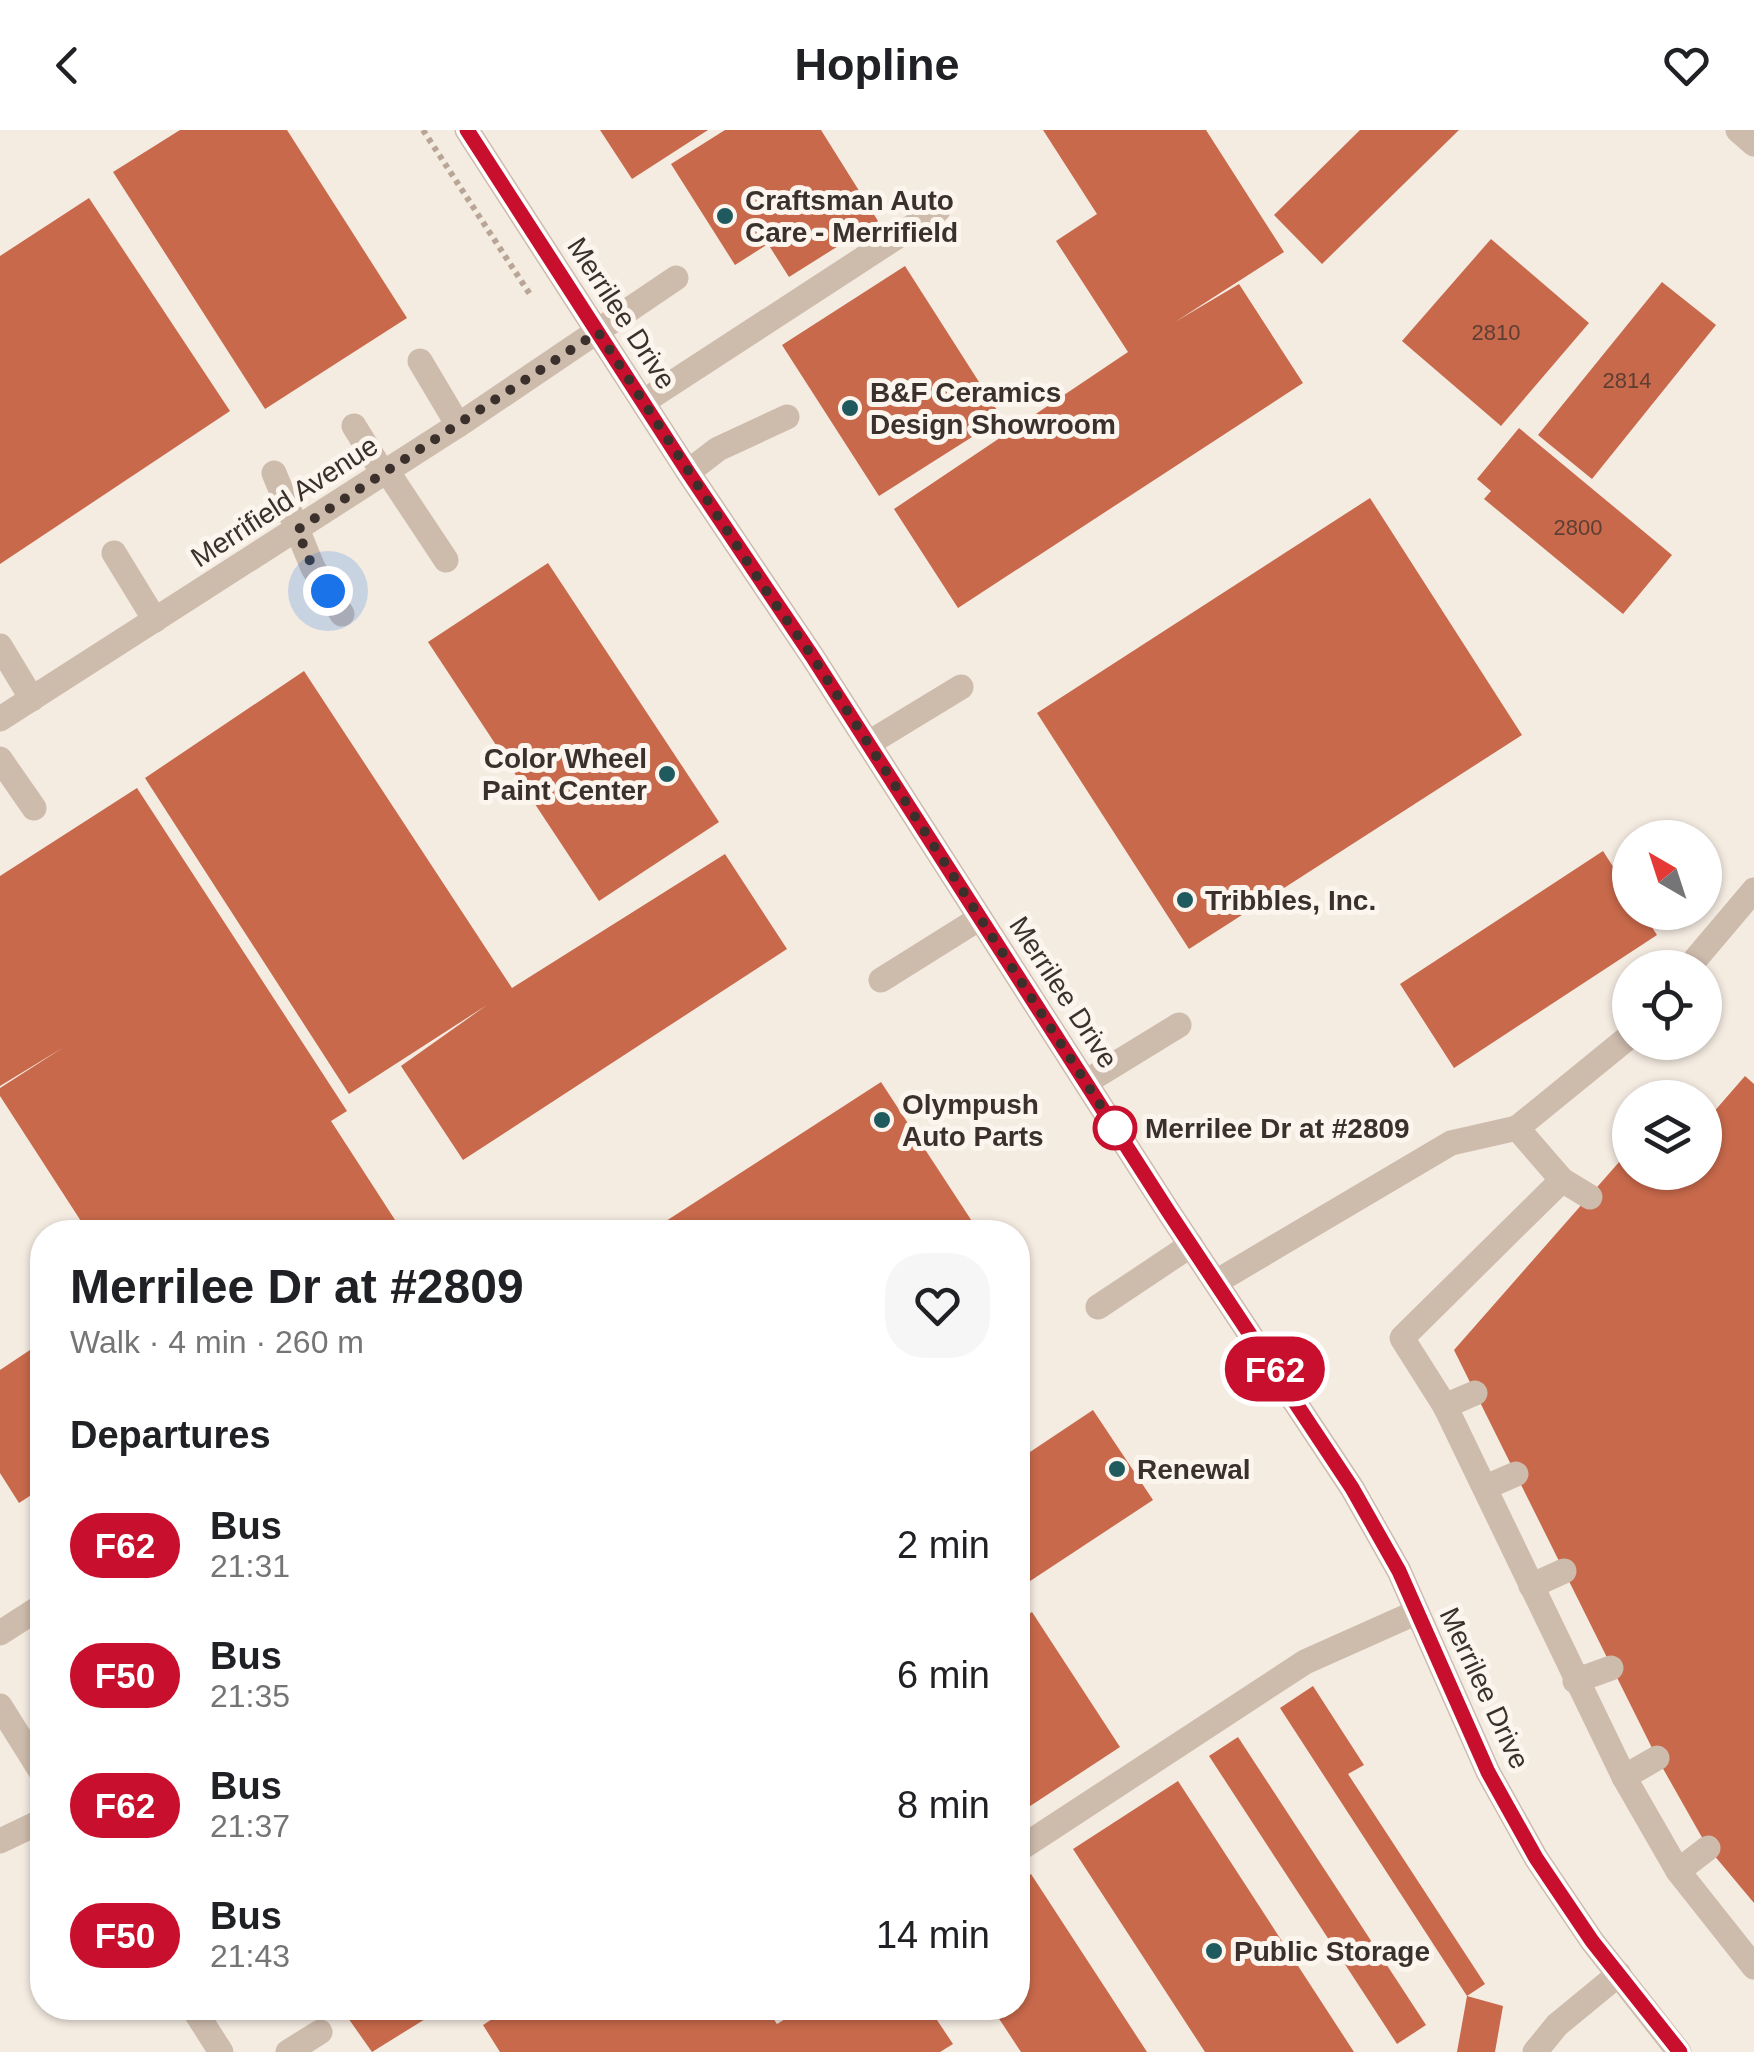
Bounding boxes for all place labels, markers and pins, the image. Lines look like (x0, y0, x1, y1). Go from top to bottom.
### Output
place label: Craftsman Auto Care - Merrifield (745, 185, 958, 248)
marker: Craftsman Auto Care - Merrifield (714, 205, 736, 227)
place label: B&F Ceramics Design Showroom (870, 377, 1116, 440)
marker: B&F Ceramics Design Showroom (839, 397, 861, 419)
place label: Color Wheel Paint Center (482, 743, 647, 806)
marker: Color Wheel Paint Center (656, 763, 678, 785)
place label: Tribbles, Inc. (1205, 885, 1376, 916)
marker: Tribbles, Inc. (1174, 889, 1196, 911)
place label: Olympush Auto Parts (902, 1089, 1044, 1152)
marker: Merrilee Dr at #2809 (1094, 1107, 1136, 1149)
marker: Olympush Auto Parts (871, 1109, 893, 1131)
place label: Merrilee Dr at #2809 (1145, 1113, 1410, 1144)
place label: Renewal (1137, 1454, 1251, 1485)
marker: Renewal (1106, 1458, 1128, 1480)
place label: Public Storage (1234, 1936, 1430, 1967)
marker: Public Storage (1203, 1940, 1225, 1962)

